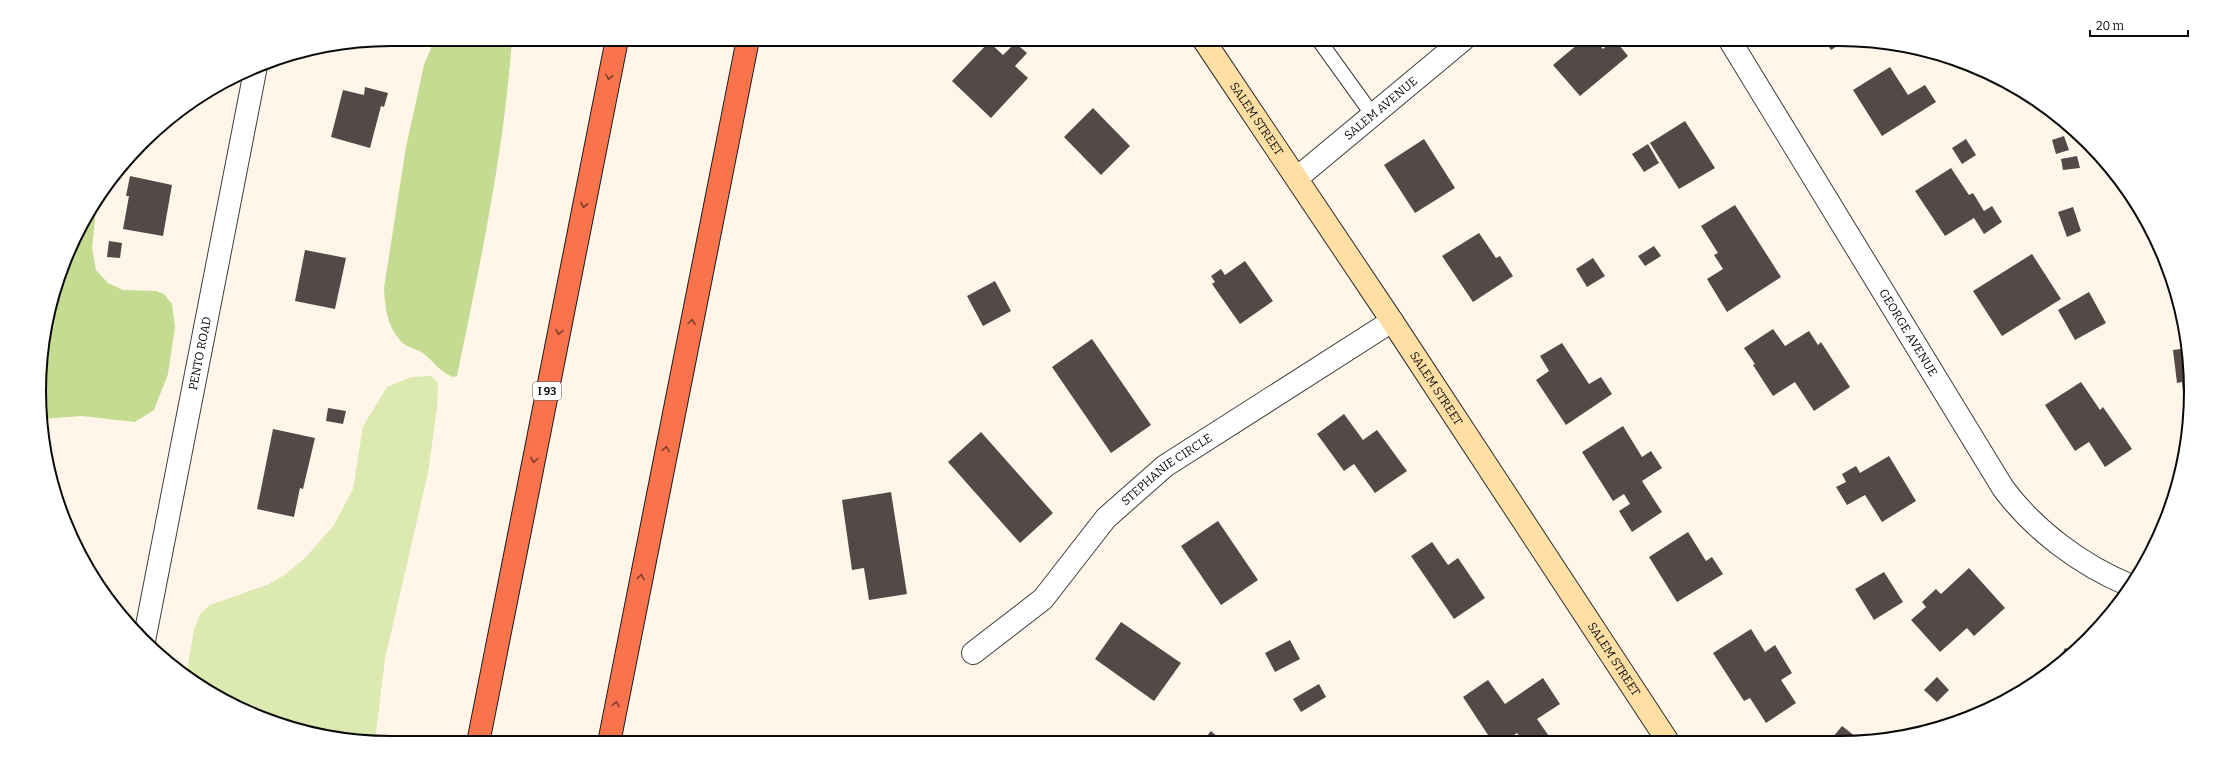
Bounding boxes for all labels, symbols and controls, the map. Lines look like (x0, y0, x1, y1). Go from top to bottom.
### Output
scale bar (2090, 12, 2188, 38)
text: 20 m (2096, 19, 2125, 33)
one-way arrow (606, 74, 614, 80)
street label: SALEM AVENUE (1341, 74, 1420, 143)
street label: SALEM STREET (1227, 80, 1286, 158)
one-way arrow (580, 202, 589, 208)
street label: GEORGE AVENUE (1876, 286, 1940, 379)
street label: PENTO ROAD (186, 315, 214, 391)
one-way arrow (687, 319, 695, 325)
one-way arrow (555, 329, 564, 335)
street label: SALEM STREET (1407, 349, 1465, 428)
road number: I 93 (533, 382, 561, 400)
street label: STEPHANIE CIRCLE (1118, 431, 1215, 508)
one-way arrow (662, 446, 670, 452)
one-way arrow (530, 457, 538, 463)
one-way arrow (637, 574, 645, 580)
street label: SALEM STREET (1585, 620, 1643, 699)
one-way arrow (611, 701, 620, 707)

